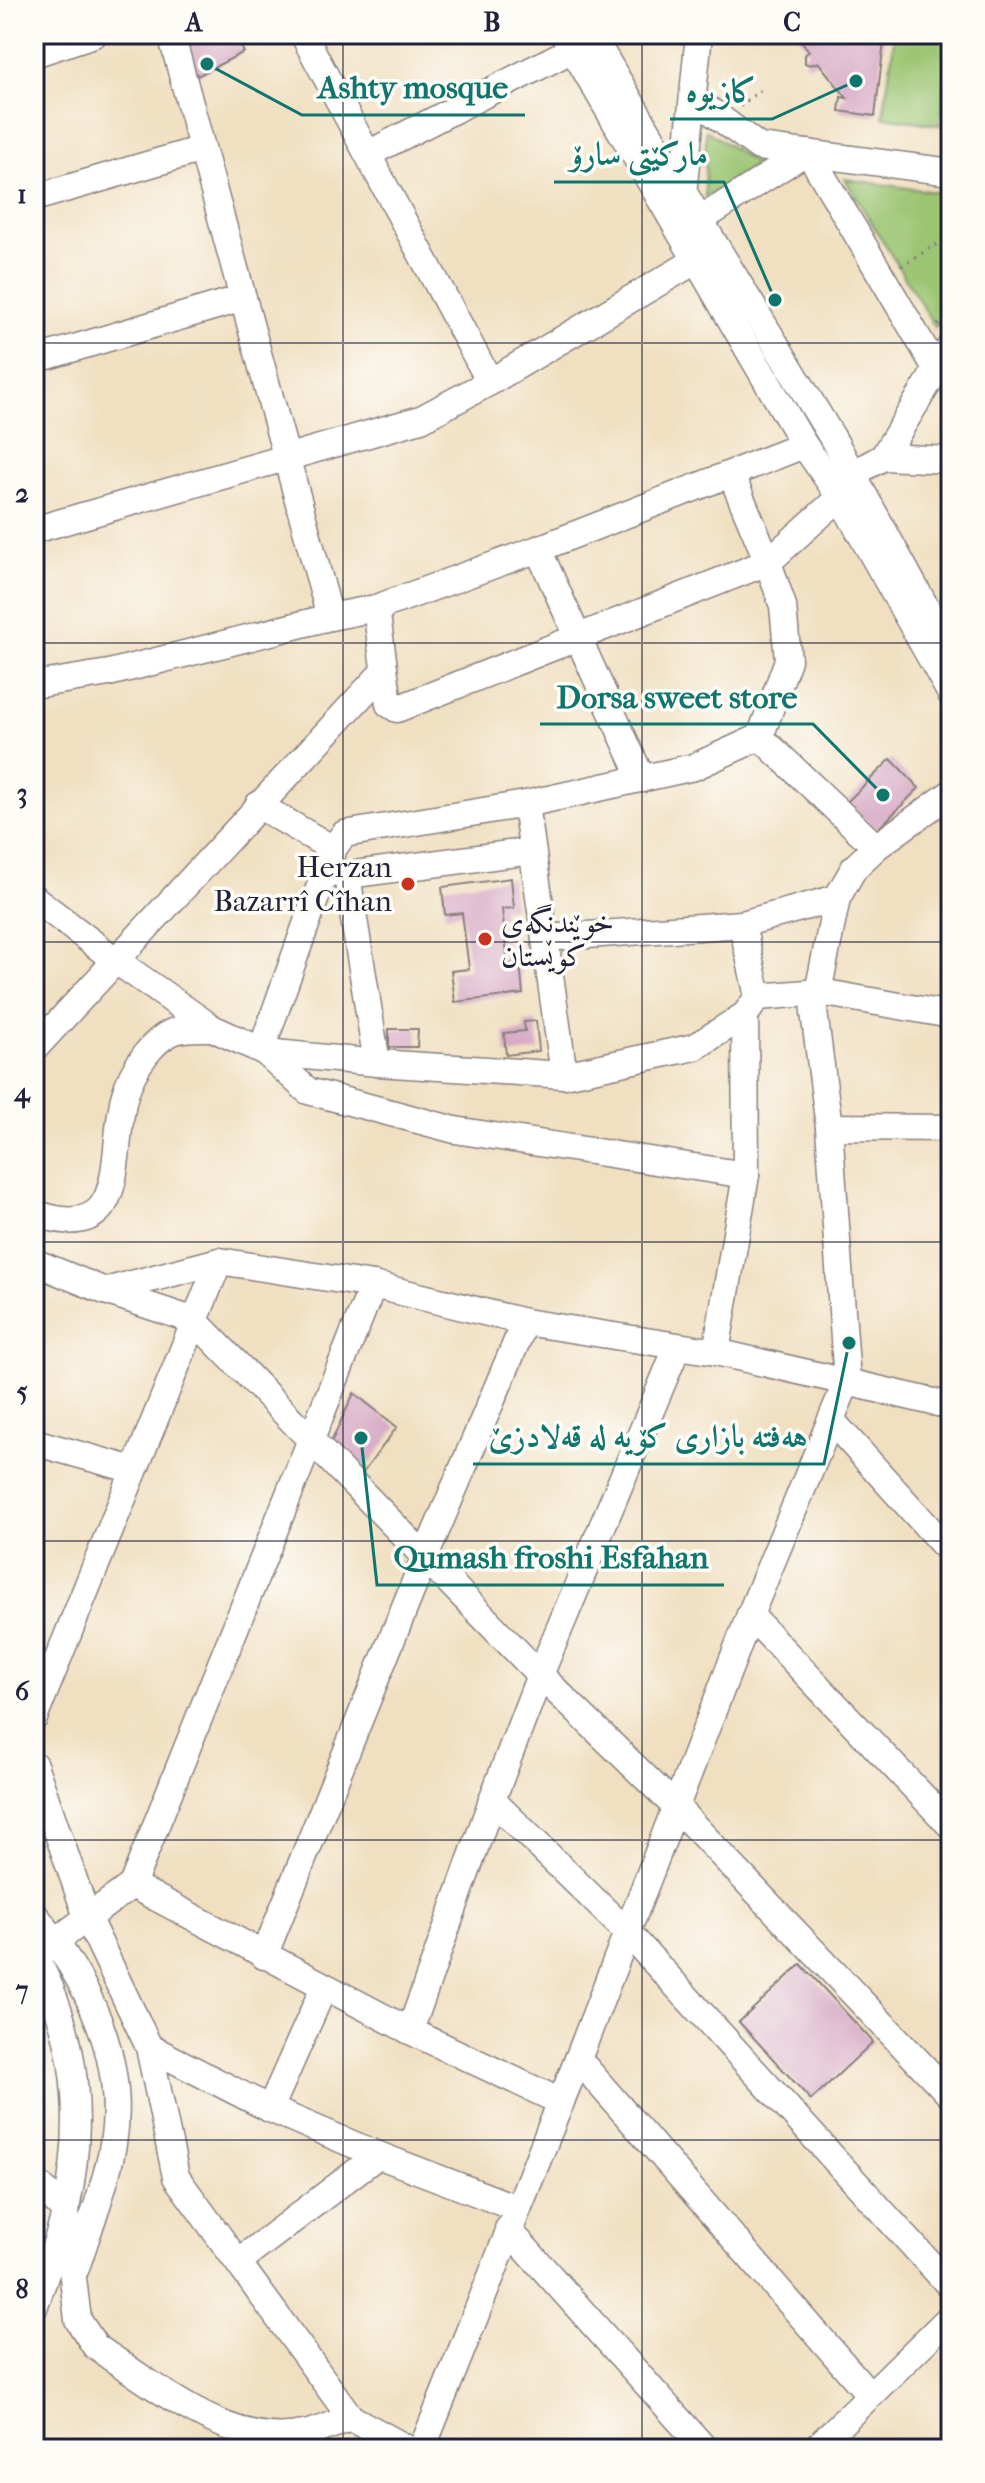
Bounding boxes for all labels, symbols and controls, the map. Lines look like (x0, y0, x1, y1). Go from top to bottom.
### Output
text: A (184, 7, 204, 38)
text: B (484, 7, 501, 38)
text: C (783, 7, 801, 38)
callout: Ashty mosque (302, 59, 525, 115)
callout: کازیوه (670, 63, 772, 119)
text: Ashty mosque (316, 69, 508, 106)
text: کازیوه (686, 73, 756, 111)
callout: مارکێتی سارۆ (554, 126, 724, 182)
text: مارکێتی سارۆ (567, 136, 708, 177)
text: 1 (17, 179, 27, 210)
text: 2 (15, 478, 29, 509)
callout: Dorsa sweet store (540, 668, 813, 724)
text: Dorsa sweet store (557, 679, 798, 716)
text: 3 (17, 778, 27, 809)
place label: Herzan Bazarrî Cîhan (213, 850, 393, 919)
marker: Herzan Bazarrî Cîhan (399, 875, 417, 893)
place label: خوێندنگەی کوێستان (501, 904, 614, 975)
marker: خوێندنگەی کوێستان (476, 930, 494, 948)
text: 4 (13, 1077, 31, 1109)
text: 5 (16, 1376, 28, 1407)
callout: هەفتە بازاری کۆیە لە قەلادزێ (473, 1408, 824, 1464)
text: هەفتە بازاری کۆیە لە قەلادزێ (488, 1418, 808, 1456)
callout: Qumash froshi Esfahan (377, 1529, 724, 1585)
text: Qumash froshi Esfahan (394, 1539, 709, 1576)
text: 6 (15, 1676, 30, 1707)
text: 7 (15, 1975, 29, 2006)
text: 8 (15, 2274, 29, 2305)

